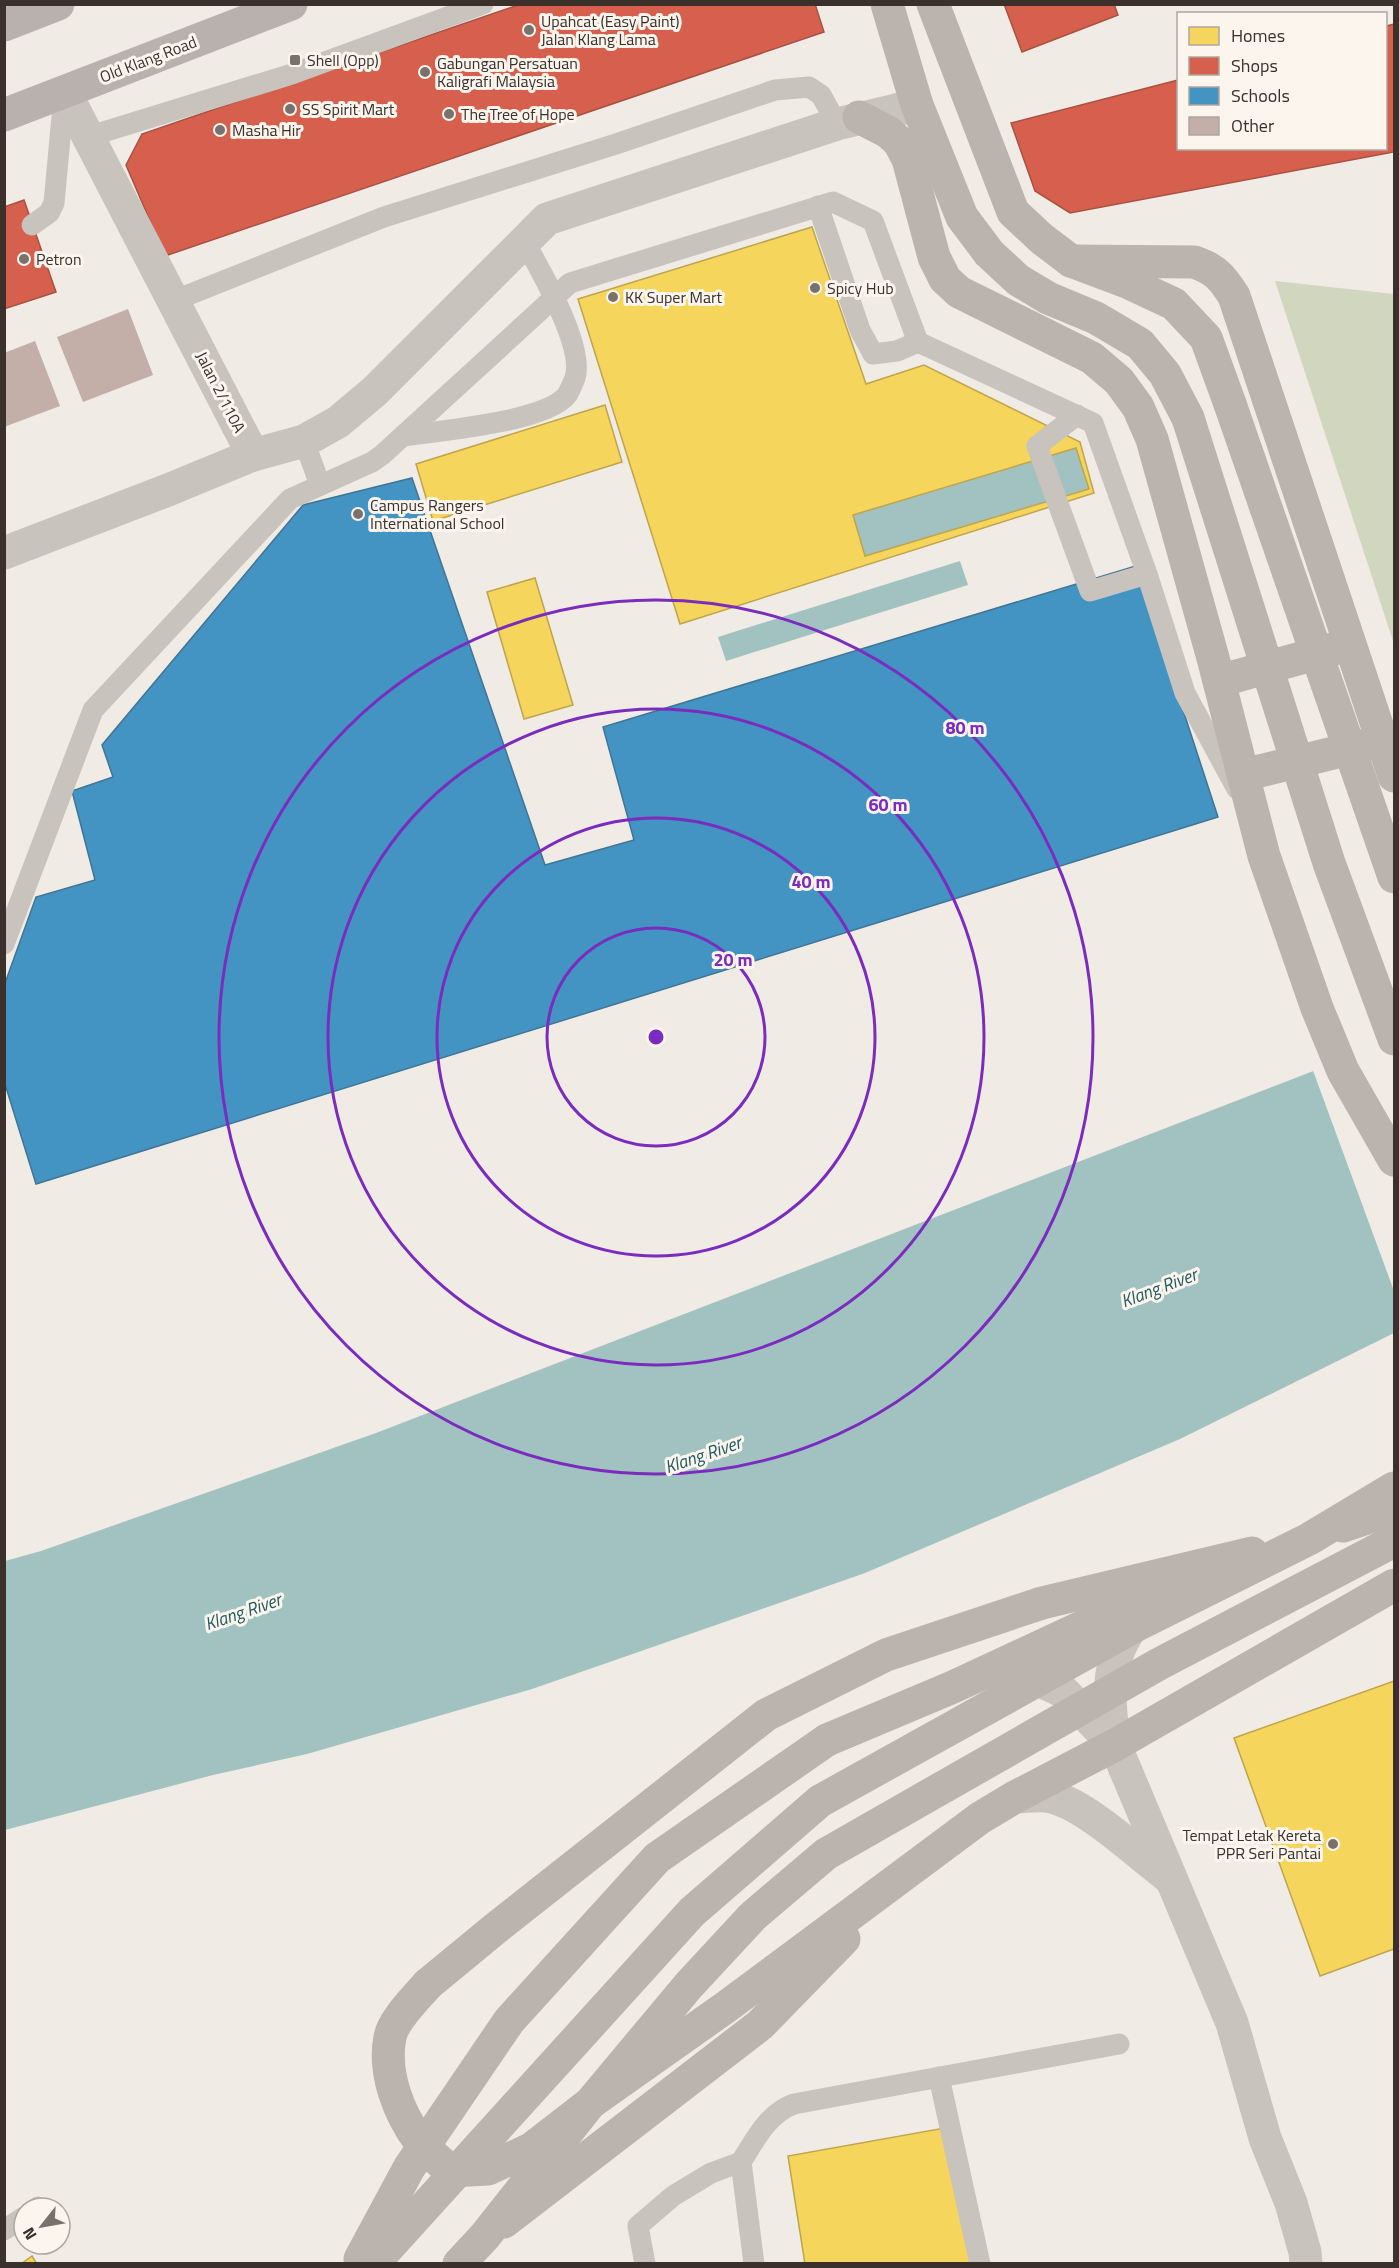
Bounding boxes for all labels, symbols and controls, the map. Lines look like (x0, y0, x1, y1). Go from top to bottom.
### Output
place label: Upahcat (Easy Paint) Jalan Klang Lama (541, 9, 679, 51)
legend (1177, 12, 1387, 150)
text: Homes (1231, 22, 1285, 49)
marker: Upahcat (Easy Paint) Jalan Klang Lama (522, 23, 536, 37)
street label: Old Klang Road (96, 30, 200, 88)
place label: Shell (Opp) (307, 48, 379, 72)
place label: Gabungan Persatuan Kaligrafi Malaysia (437, 51, 578, 93)
text: Shops (1231, 52, 1278, 79)
marker: Shell (Opp) (288, 53, 302, 67)
marker: Gabungan Persatuan Kaligrafi Malaysia (418, 65, 432, 79)
text: Schools (1231, 82, 1290, 109)
place label: SS Spirit Mart (302, 97, 395, 121)
marker: SS Spirit Mart (283, 102, 297, 116)
place label: The Tree of Hope (461, 102, 575, 126)
marker: The Tree of Hope (442, 107, 456, 121)
text: Other (1231, 112, 1274, 139)
place label: Masha Hir (232, 118, 301, 142)
marker: Masha Hir (213, 123, 227, 137)
place label: Petron (36, 247, 82, 271)
marker: Petron (17, 252, 31, 266)
place label: Spicy Hub (827, 276, 894, 300)
marker: Spicy Hub (808, 281, 822, 295)
place label: KK Super Mart (625, 285, 722, 309)
marker: KK Super Mart (606, 290, 620, 304)
street label: Jalan 2/110A (190, 347, 252, 437)
place label: Campus Rangers International School (370, 493, 505, 535)
marker: Campus Rangers International School (351, 507, 365, 521)
text: 80 m (945, 714, 985, 741)
text: 60 m (868, 791, 908, 818)
text: 40 m (791, 868, 831, 895)
text: 20 m (713, 946, 753, 973)
centre of rings (646, 1027, 666, 1047)
water label: Klang River (1117, 1260, 1203, 1314)
water label: Klang River (661, 1428, 747, 1480)
water label: Klang River (201, 1585, 287, 1637)
place label: Tempat Letak Kereta PPR Seri Pantai (1183, 1823, 1321, 1865)
marker: Tempat Letak Kereta PPR Seri Pantai (1326, 1837, 1340, 1851)
north arrow (12, 2196, 72, 2256)
text: N (16, 2223, 42, 2245)

